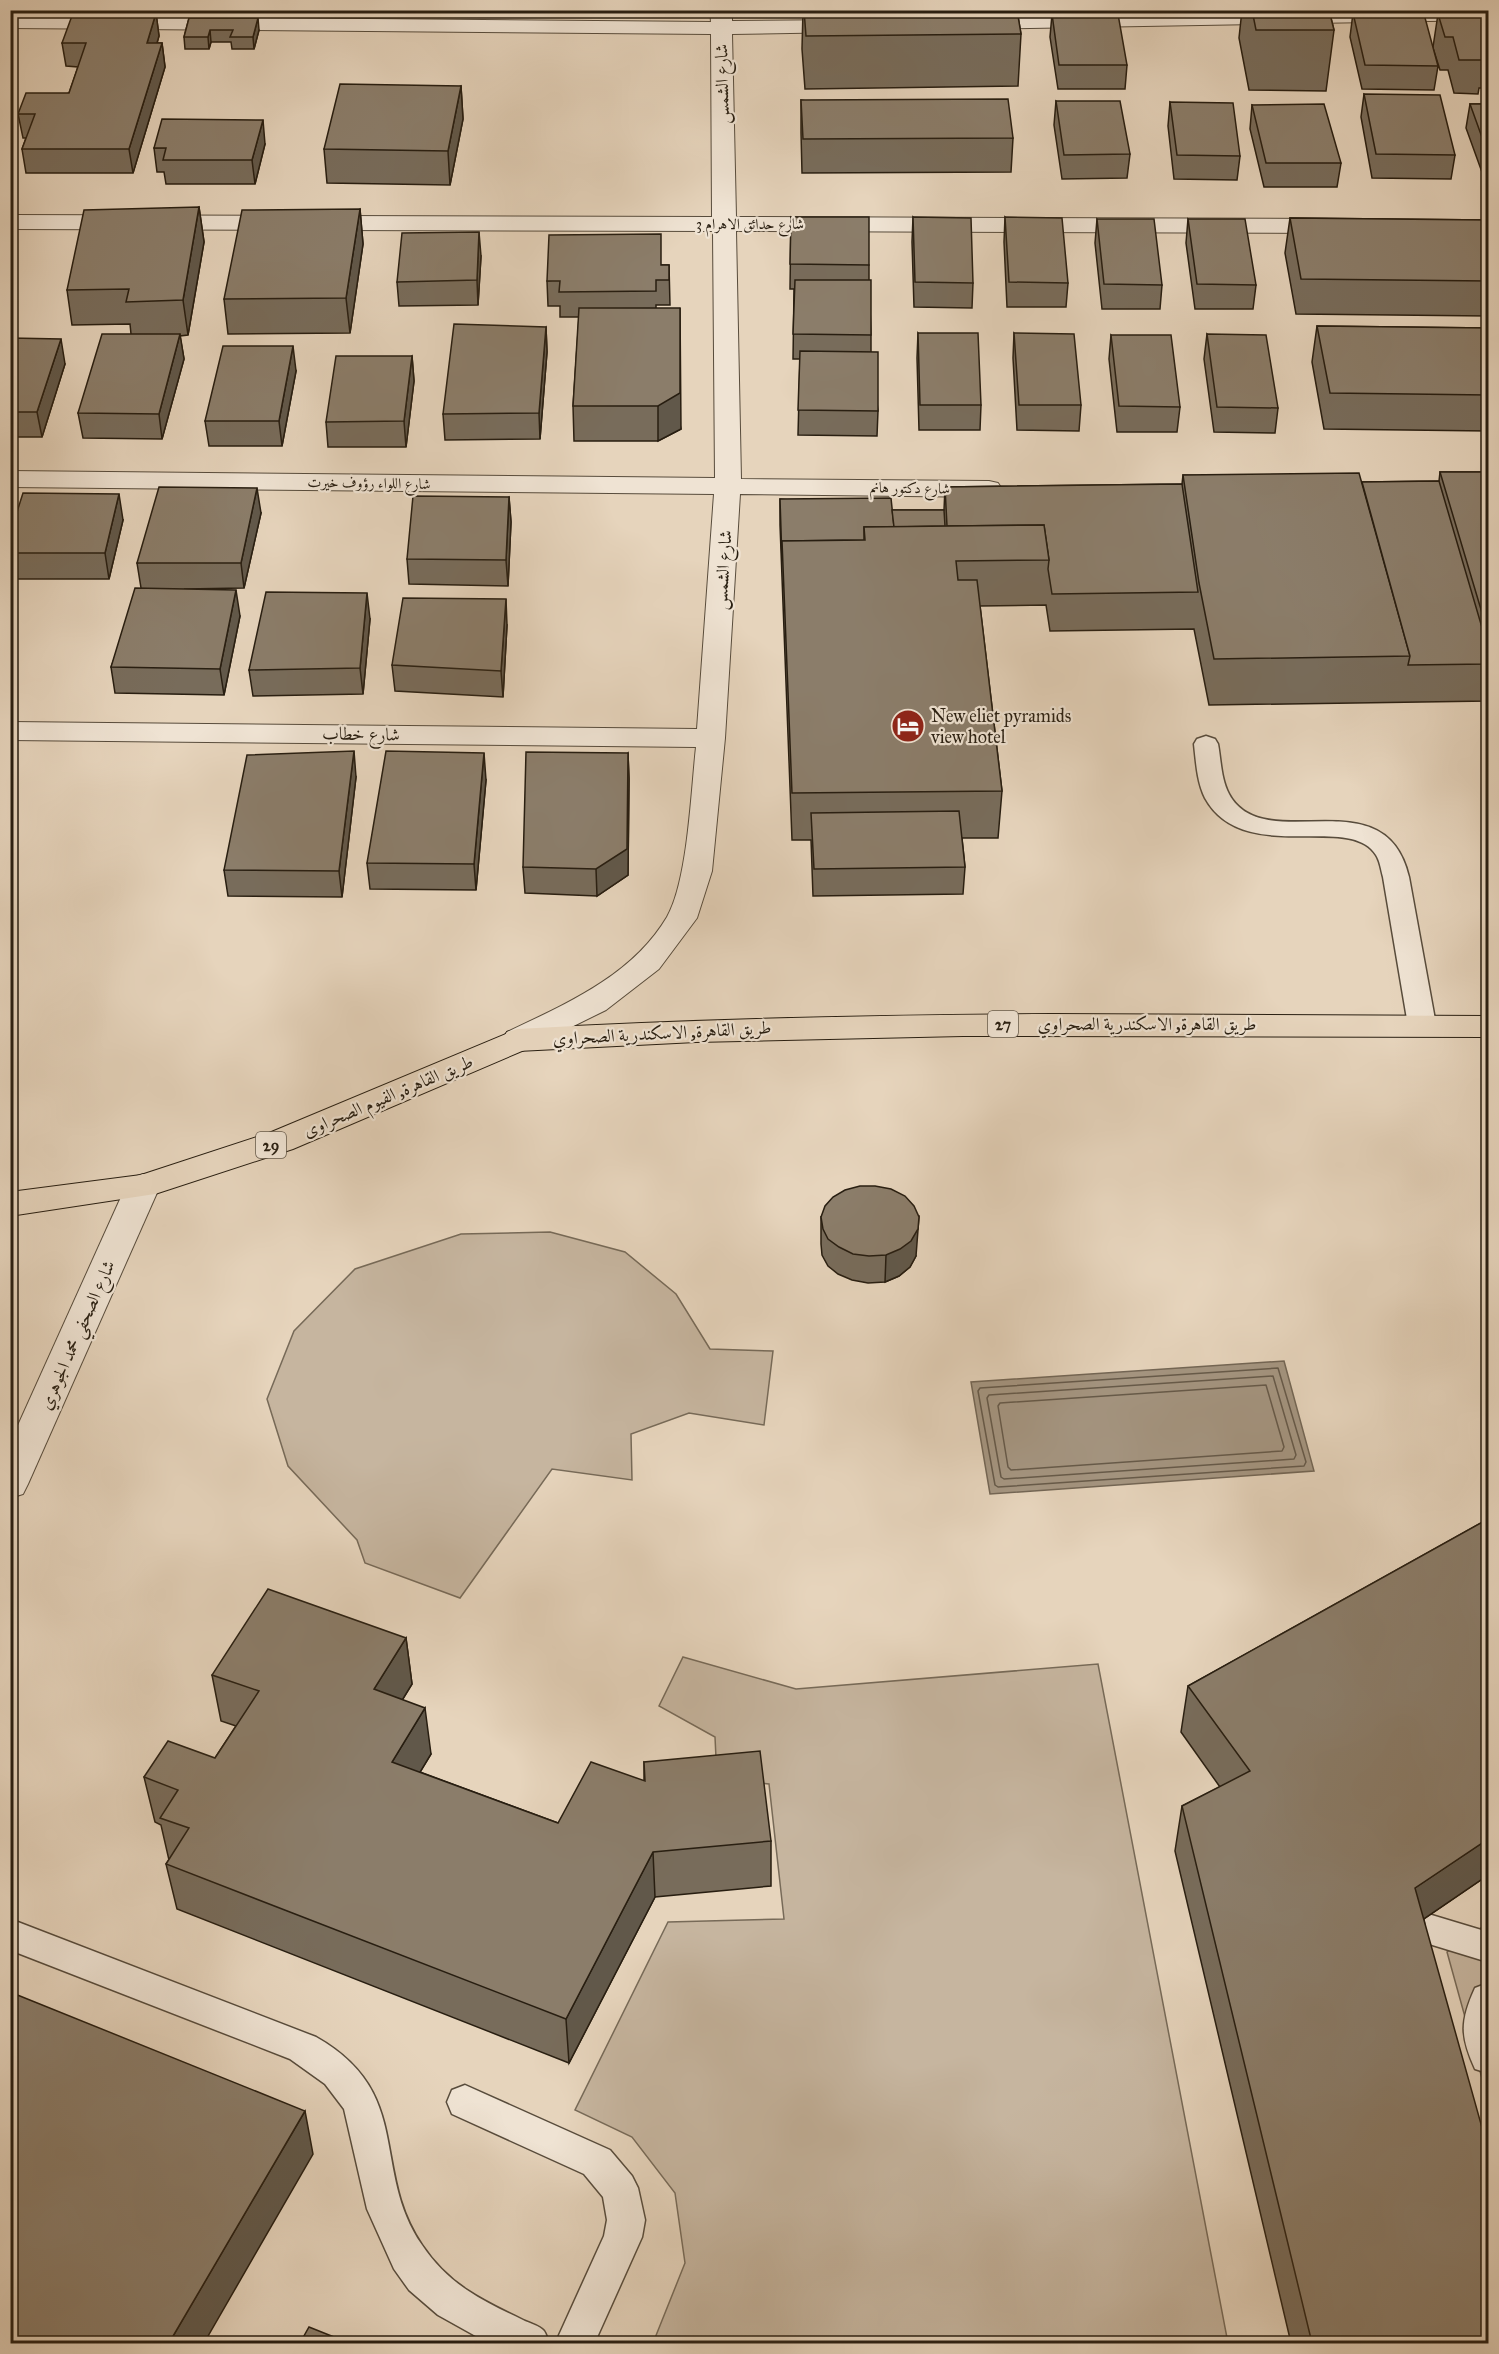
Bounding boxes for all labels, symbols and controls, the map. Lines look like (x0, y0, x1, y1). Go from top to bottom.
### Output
street label: شارع الشمس (710, 44, 738, 124)
street label: شارع حدائق الاهرام 3 (696, 215, 804, 237)
street label: شارع اللواء رؤوف خيرت (307, 473, 431, 497)
street label: شارع دكتور هانم (870, 478, 950, 502)
street label: شارع الشمس (709, 529, 741, 611)
place label: New eliet pyramids view hotel (930, 705, 1071, 748)
hotel icon: New eliet pyramids view hotel (890, 708, 926, 744)
street label: شارع خطاب (322, 722, 400, 750)
road number: 27 (988, 1011, 1018, 1037)
street label: طريق القاهرة, الاسكندرية الصحراوي (1038, 1013, 1256, 1039)
street label: طريق القاهرة, الاسكندرية الصحراوي (552, 1016, 772, 1054)
street label: طريق القاهرة, الفيوم الصحراوى (300, 1050, 478, 1146)
road number: 29 (256, 1132, 286, 1158)
street label: شارع الصحفي محمد الجوهري (34, 1257, 126, 1416)

